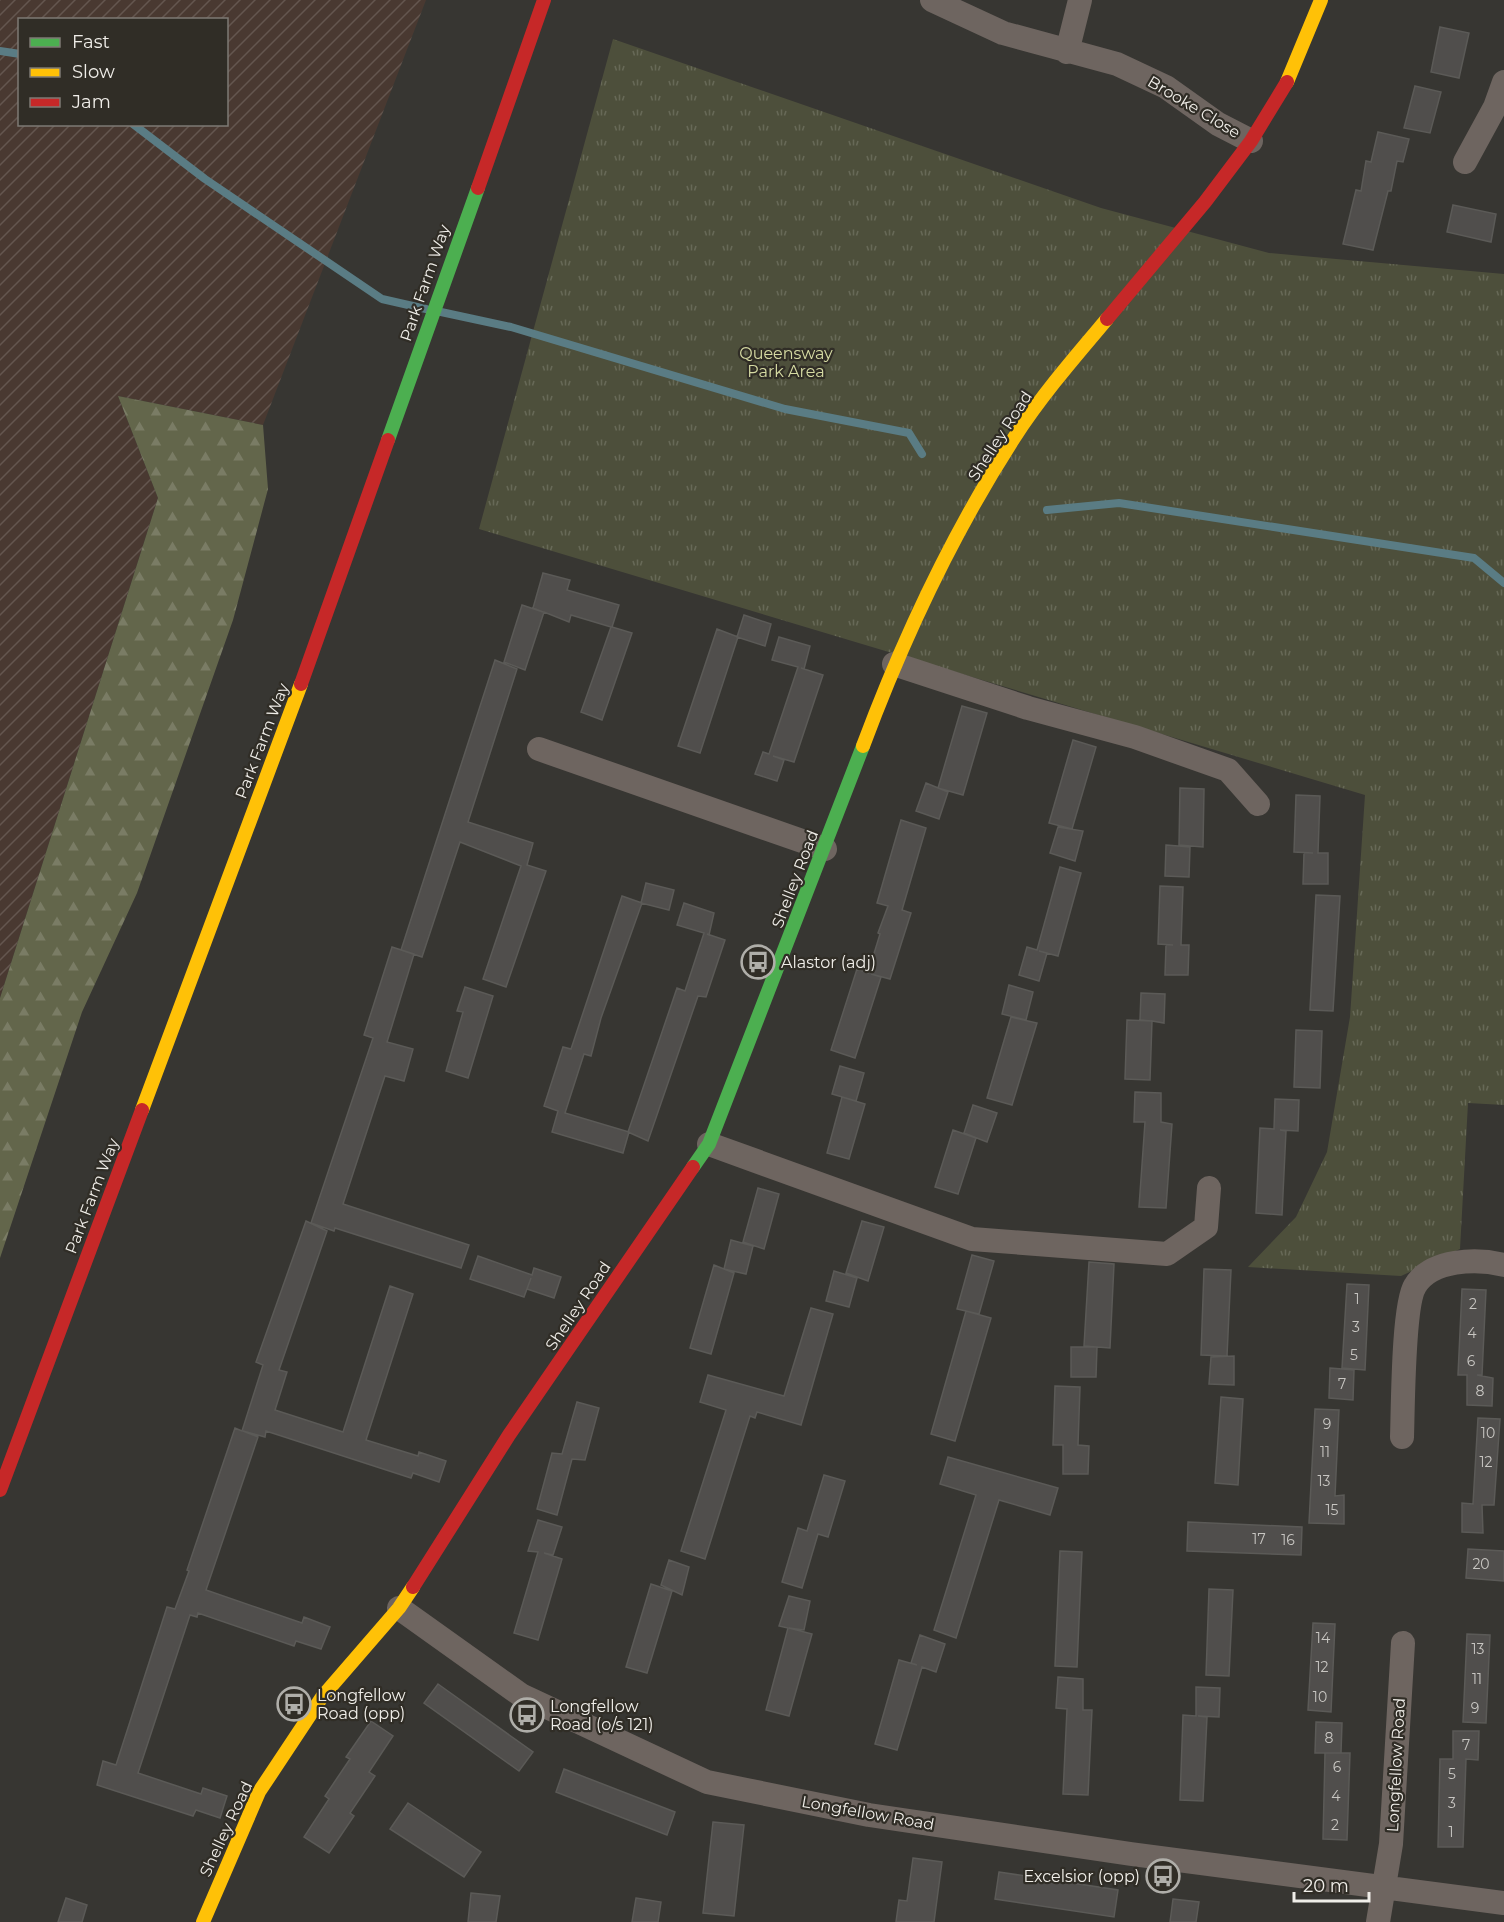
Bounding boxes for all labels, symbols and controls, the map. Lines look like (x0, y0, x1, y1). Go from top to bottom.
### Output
legend (18, 18, 228, 126)
text: Fast (72, 31, 110, 53)
text: Slow (72, 61, 115, 83)
street label: Brooke Close (1144, 72, 1244, 142)
text: Jam (71, 91, 111, 113)
street label: Park Farm Way (396, 222, 454, 344)
park label: Queensway Park Area (739, 344, 833, 381)
street label: Shelley Road (964, 388, 1036, 484)
street label: Park Farm Way (231, 680, 293, 801)
street label: Shelley Road (768, 827, 822, 931)
bus stop icon: Alastor (adj) (740, 944, 776, 980)
place label: Alastor (adj) (781, 953, 876, 972)
street label: Park Farm Way (61, 1135, 123, 1256)
street label: Shelley Road (541, 1258, 615, 1354)
house number: 1 (1354, 1290, 1360, 1308)
house number: 2 (1469, 1295, 1477, 1313)
house number: 3 (1352, 1318, 1360, 1336)
house number: 4 (1467, 1324, 1477, 1342)
house number: 5 (1350, 1346, 1358, 1364)
house number: 6 (1467, 1352, 1476, 1370)
house number: 7 (1338, 1375, 1346, 1393)
house number: 8 (1476, 1382, 1485, 1400)
house number: 9 (1323, 1415, 1331, 1433)
house number: 10 (1481, 1424, 1495, 1442)
house number: 11 (1320, 1443, 1330, 1461)
house number: 12 (1479, 1453, 1493, 1471)
house number: 13 (1318, 1472, 1331, 1490)
house number: 15 (1326, 1501, 1339, 1519)
house number: 17 (1252, 1530, 1266, 1548)
house number: 16 (1281, 1531, 1295, 1549)
house number: 20 (1472, 1555, 1490, 1573)
house number: 14 (1316, 1629, 1331, 1647)
house number: 13 (1472, 1640, 1485, 1658)
house number: 12 (1315, 1658, 1329, 1676)
house number: 11 (1472, 1670, 1482, 1688)
bus stop icon: Longfellow Road (opp) (276, 1686, 312, 1722)
place label: Longfellow Road (opp) (317, 1686, 406, 1723)
house number: 10 (1313, 1688, 1327, 1706)
bus stop icon: Longfellow Road (o/s 121) (509, 1697, 545, 1733)
place label: Longfellow Road (o/s 121) (550, 1697, 654, 1734)
street label: Longfellow Road (1383, 1697, 1409, 1833)
house number: 9 (1471, 1699, 1479, 1717)
house number: 8 (1325, 1729, 1334, 1747)
house number: 7 (1462, 1736, 1470, 1754)
house number: 6 (1333, 1758, 1342, 1776)
house number: 5 (1448, 1765, 1456, 1783)
street label: Shelley Road (196, 1778, 256, 1880)
house number: 4 (1331, 1787, 1341, 1805)
street label: Longfellow Road (800, 1792, 936, 1834)
house number: 3 (1448, 1794, 1456, 1812)
house number: 2 (1331, 1816, 1339, 1834)
house number: 1 (1448, 1823, 1454, 1841)
bus stop icon: Excelsior (opp) (1145, 1858, 1181, 1894)
scale bar (1294, 1865, 1369, 1903)
place label: Excelsior (opp) (1023, 1867, 1140, 1886)
text: 20 m (1303, 1875, 1349, 1897)

